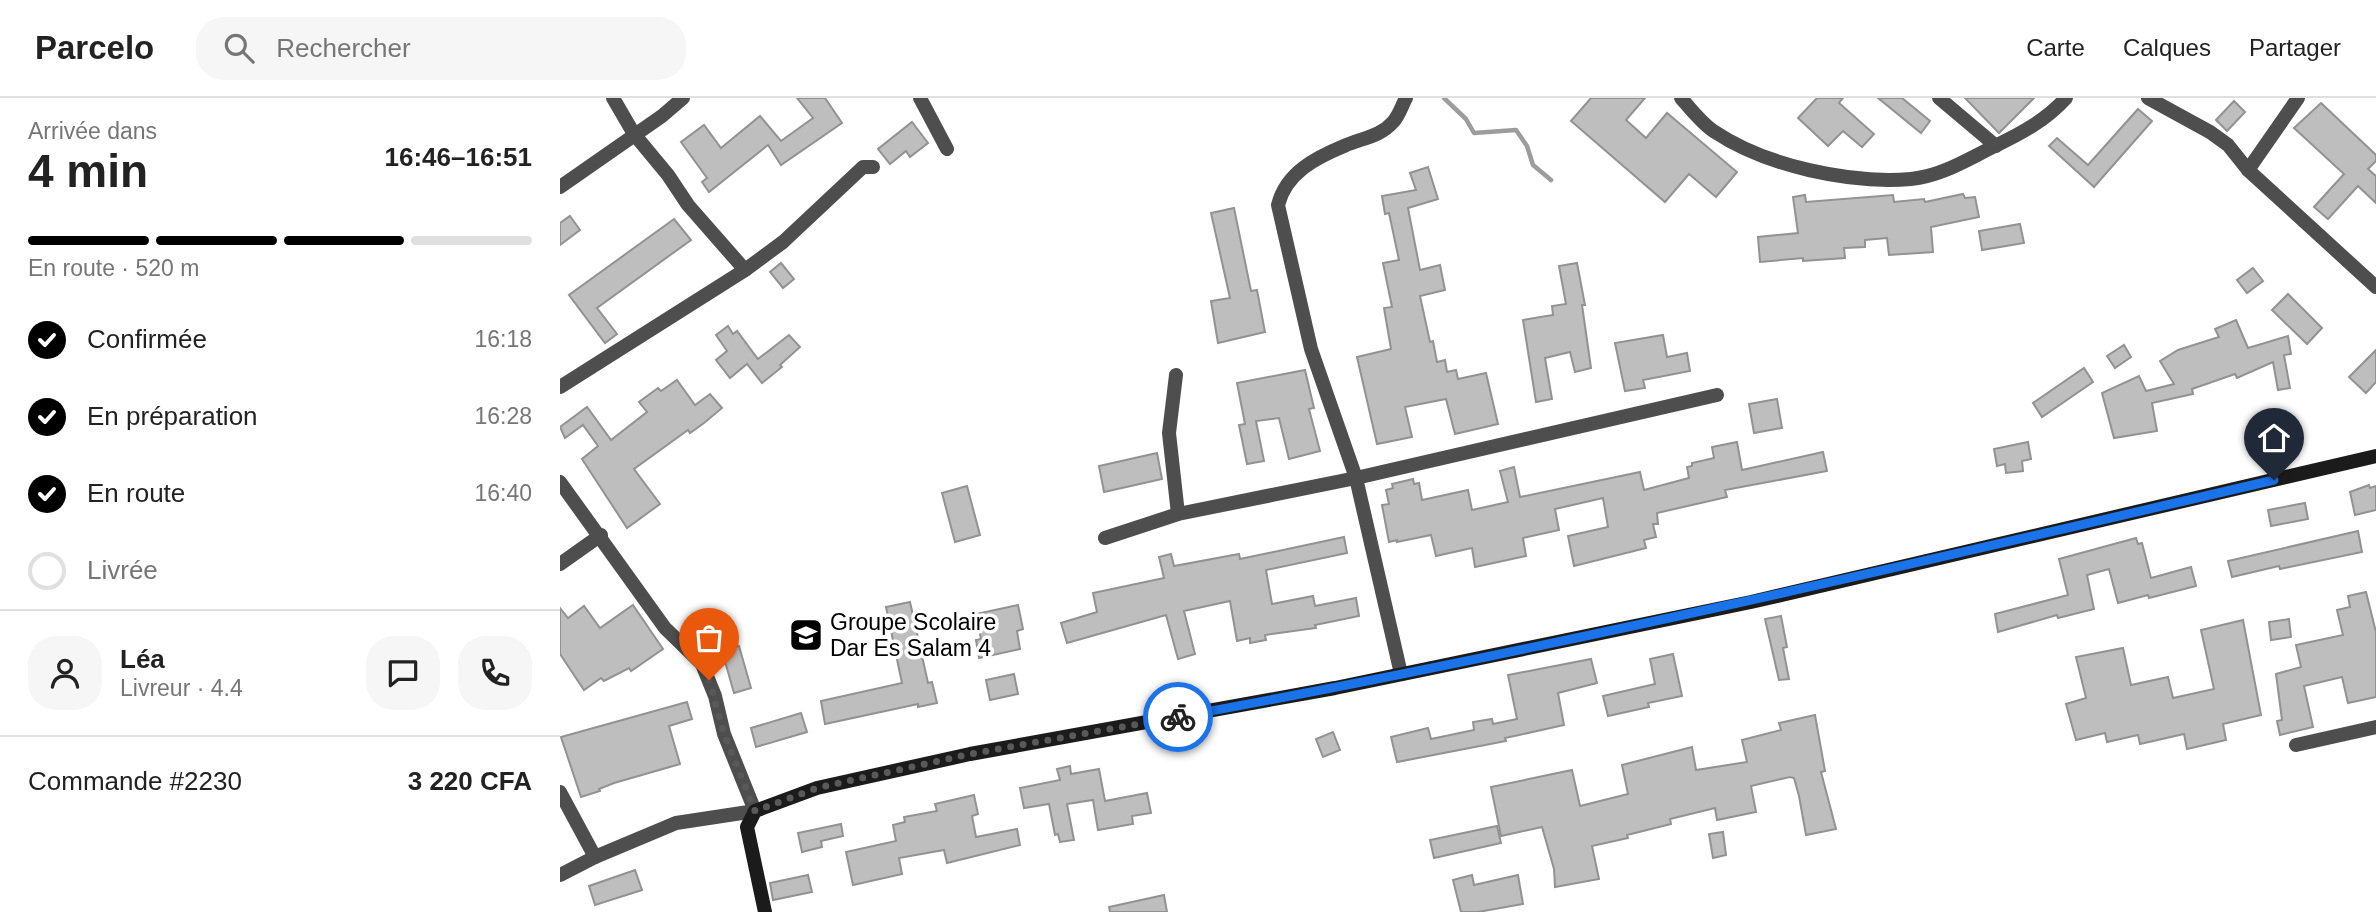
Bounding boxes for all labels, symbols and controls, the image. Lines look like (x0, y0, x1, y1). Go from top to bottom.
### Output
search box (196, 17, 686, 80)
text: Parcelo (35, 29, 154, 66)
icon: search (220, 29, 258, 67)
text: Rechercher (276, 33, 411, 63)
text: Carte (2026, 34, 2085, 61)
text: Calques (2123, 34, 2211, 61)
text: Partager (2249, 34, 2341, 61)
text: Arrivée dans (28, 118, 157, 144)
text: 16:46–16:51 (385, 142, 532, 172)
text: 4 min (28, 145, 148, 197)
text: En route · 520 m (28, 255, 199, 281)
icon: check (28, 321, 66, 359)
text: Confirmée (87, 324, 207, 354)
text: 16:18 (474, 326, 532, 352)
icon: check (28, 398, 66, 436)
text: En préparation (87, 401, 258, 431)
text: 16:28 (474, 403, 532, 429)
pin (2244, 408, 2304, 480)
icon: home (2255, 419, 2293, 457)
icon: check (28, 475, 66, 513)
text: En route (87, 478, 185, 508)
text: 16:40 (474, 480, 532, 506)
text: Livrée (87, 555, 158, 585)
pin (679, 608, 739, 680)
place label: Groupe Scolaire Dar Es Salam 4 (830, 609, 996, 661)
school or university icon: Groupe Scolaire Dar Es Salam 4 (787, 616, 825, 654)
icon: bag (690, 619, 728, 657)
button: person (28, 636, 102, 710)
button: chat (366, 636, 440, 710)
button: phone (458, 636, 532, 710)
text: Léa (120, 644, 165, 674)
text: Livreur · 4.4 (120, 675, 243, 701)
courier (1143, 682, 1213, 752)
icon: bike (1159, 698, 1197, 736)
text: Commande #2230 (28, 766, 242, 796)
text: 3 220 CFA (408, 766, 532, 796)

